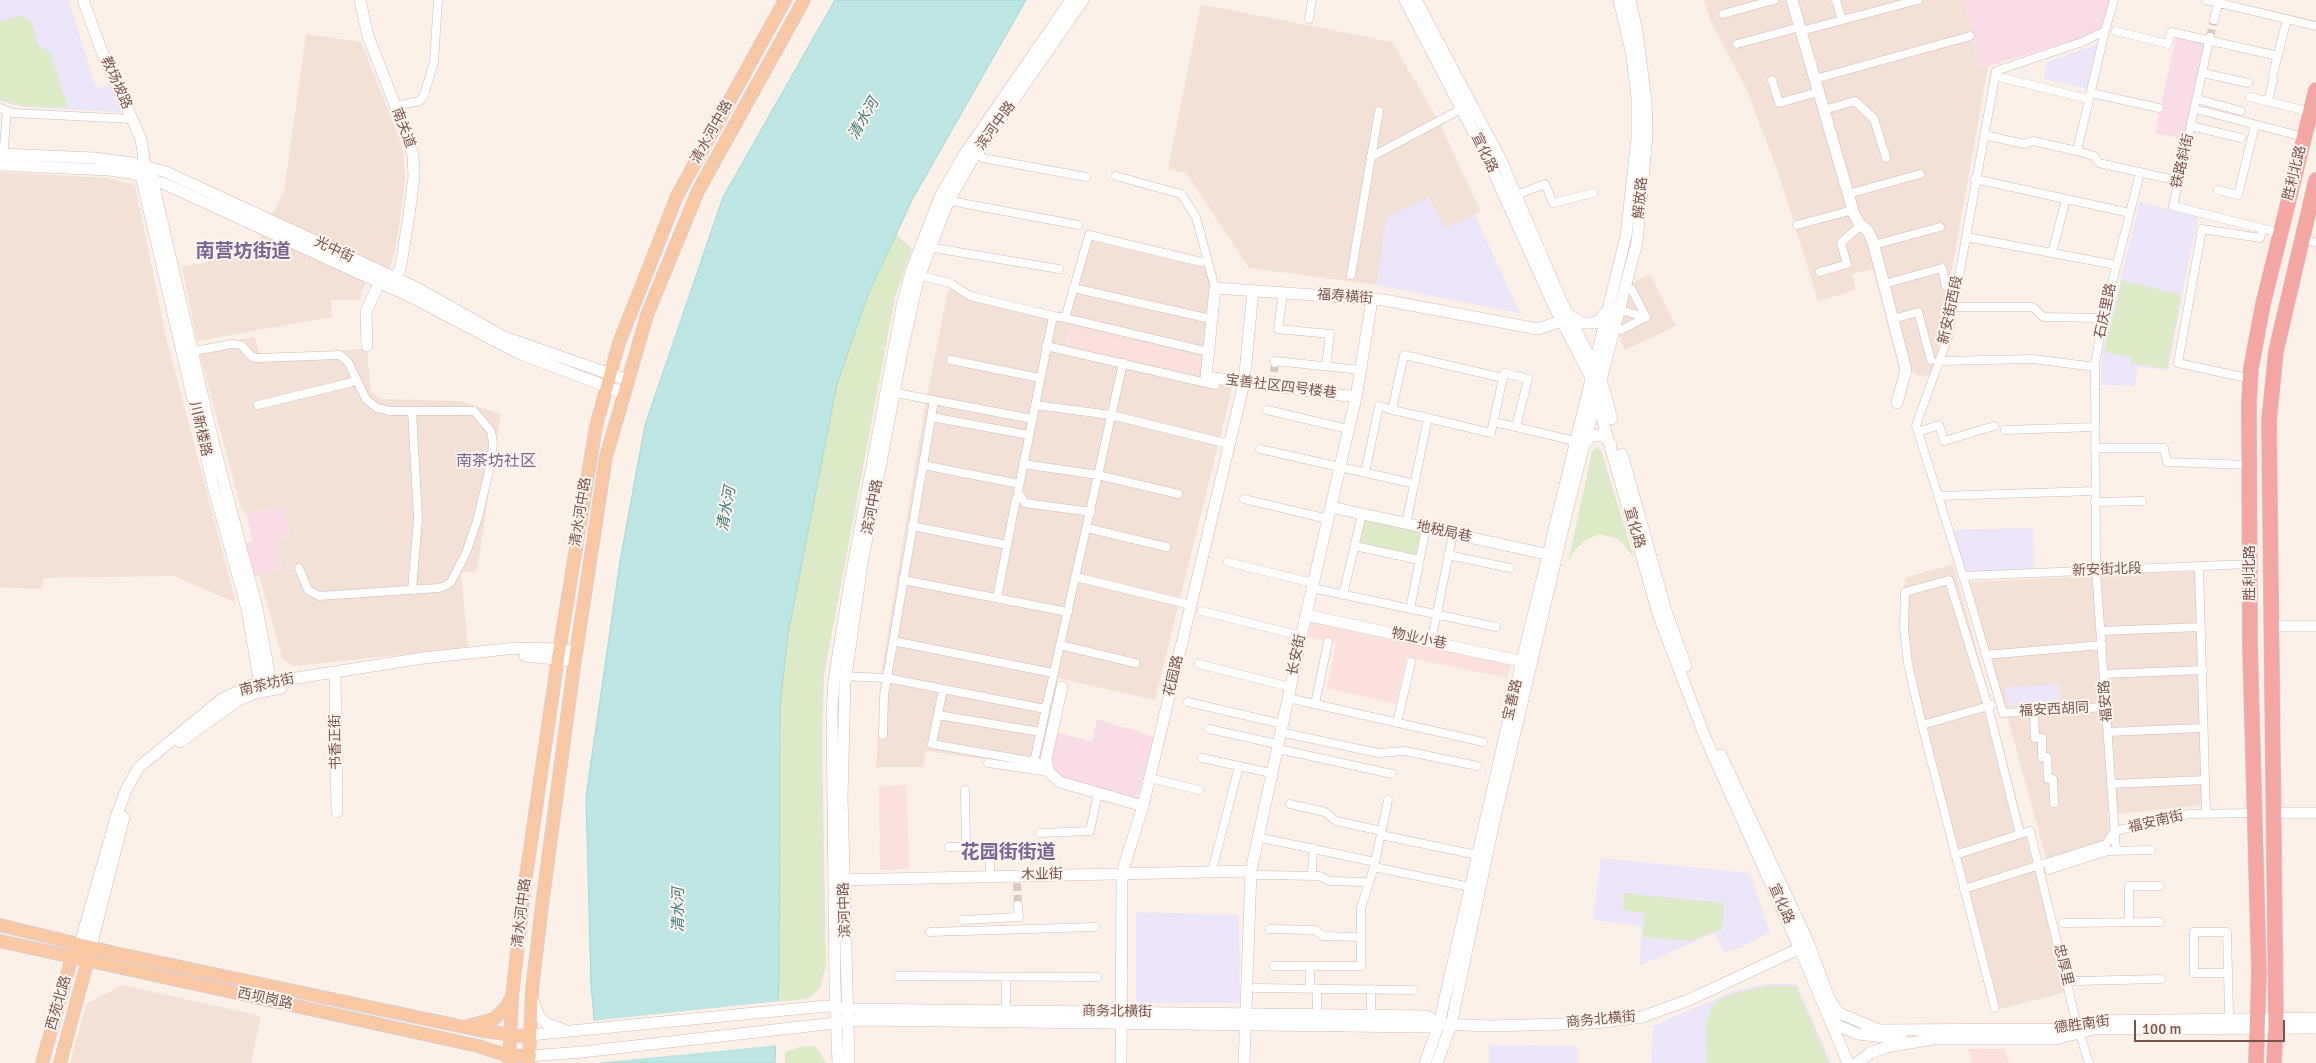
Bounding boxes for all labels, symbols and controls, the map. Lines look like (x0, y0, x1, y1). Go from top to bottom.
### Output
street label: 教场坡路 (97, 54, 135, 112)
water label: 清水河 (845, 95, 883, 143)
street label: 清水河中路 (688, 97, 736, 167)
street label: 滨河中路 (973, 98, 1019, 154)
street label: 南关道 (388, 105, 418, 151)
street label: 宣化路 (1467, 130, 1501, 176)
street label: 铁路斜街 (2169, 132, 2197, 190)
street label: 胜利北路 (2280, 144, 2310, 202)
street label: 解放路 (1631, 176, 1651, 220)
street label: 光中街 (311, 234, 357, 266)
district label: 南营坊街道 (196, 241, 290, 263)
street label: 新安街西段 (1936, 274, 1966, 346)
street label: 石庆里路 (2092, 282, 2120, 340)
street label: 福寿横街 (1316, 287, 1374, 307)
street label: 宝善社区四号楼巷 (1224, 372, 1338, 402)
street label: 川新楼路 (186, 400, 214, 458)
district label: 南茶坊社区 (456, 452, 536, 472)
street label: 清水河中路 (567, 476, 595, 548)
street label: 滨河中路 (859, 478, 887, 536)
water label: 清水河 (714, 485, 740, 533)
street label: 宣化路 (1620, 505, 1648, 551)
street label: 地税局巷 (1415, 518, 1473, 546)
street label: 胜利北路 (2242, 545, 2258, 601)
street label: 新安街北段 (2072, 560, 2142, 580)
street label: 物业小巷 (1390, 625, 1448, 653)
street label: 长安街 (1284, 633, 1310, 677)
street label: 花园路 (1161, 654, 1187, 698)
street label: 南茶坊街 (238, 671, 296, 699)
street label: 宝善路 (1500, 678, 1526, 722)
street label: 福安路 (2096, 679, 2116, 723)
street label: 福安西胡同 (2019, 700, 2089, 720)
street label: 书香正街 (327, 714, 345, 770)
street label: 福安南街 (2127, 808, 2185, 836)
district label: 花园街街道 (961, 842, 1055, 864)
street label: 木业街 (1021, 866, 1063, 884)
street label: 清水河中路 (509, 877, 535, 949)
street label: 宣化路 (1765, 881, 1797, 927)
street label: 滨河中路 (836, 882, 854, 938)
water label: 清水河 (670, 888, 688, 932)
street label: 忠厚里 (2050, 943, 2076, 987)
street label: 西苑北路 (43, 974, 75, 1032)
street label: 西坝岗路 (236, 985, 294, 1013)
street label: 商务北横街 (1082, 1003, 1152, 1021)
street label: 商务北横街 (1565, 1009, 1637, 1031)
scale bar (2136, 1010, 2287, 1042)
street label: 德胜南街 (2053, 1013, 2111, 1037)
text: 100 m (2142, 1020, 2182, 1038)

